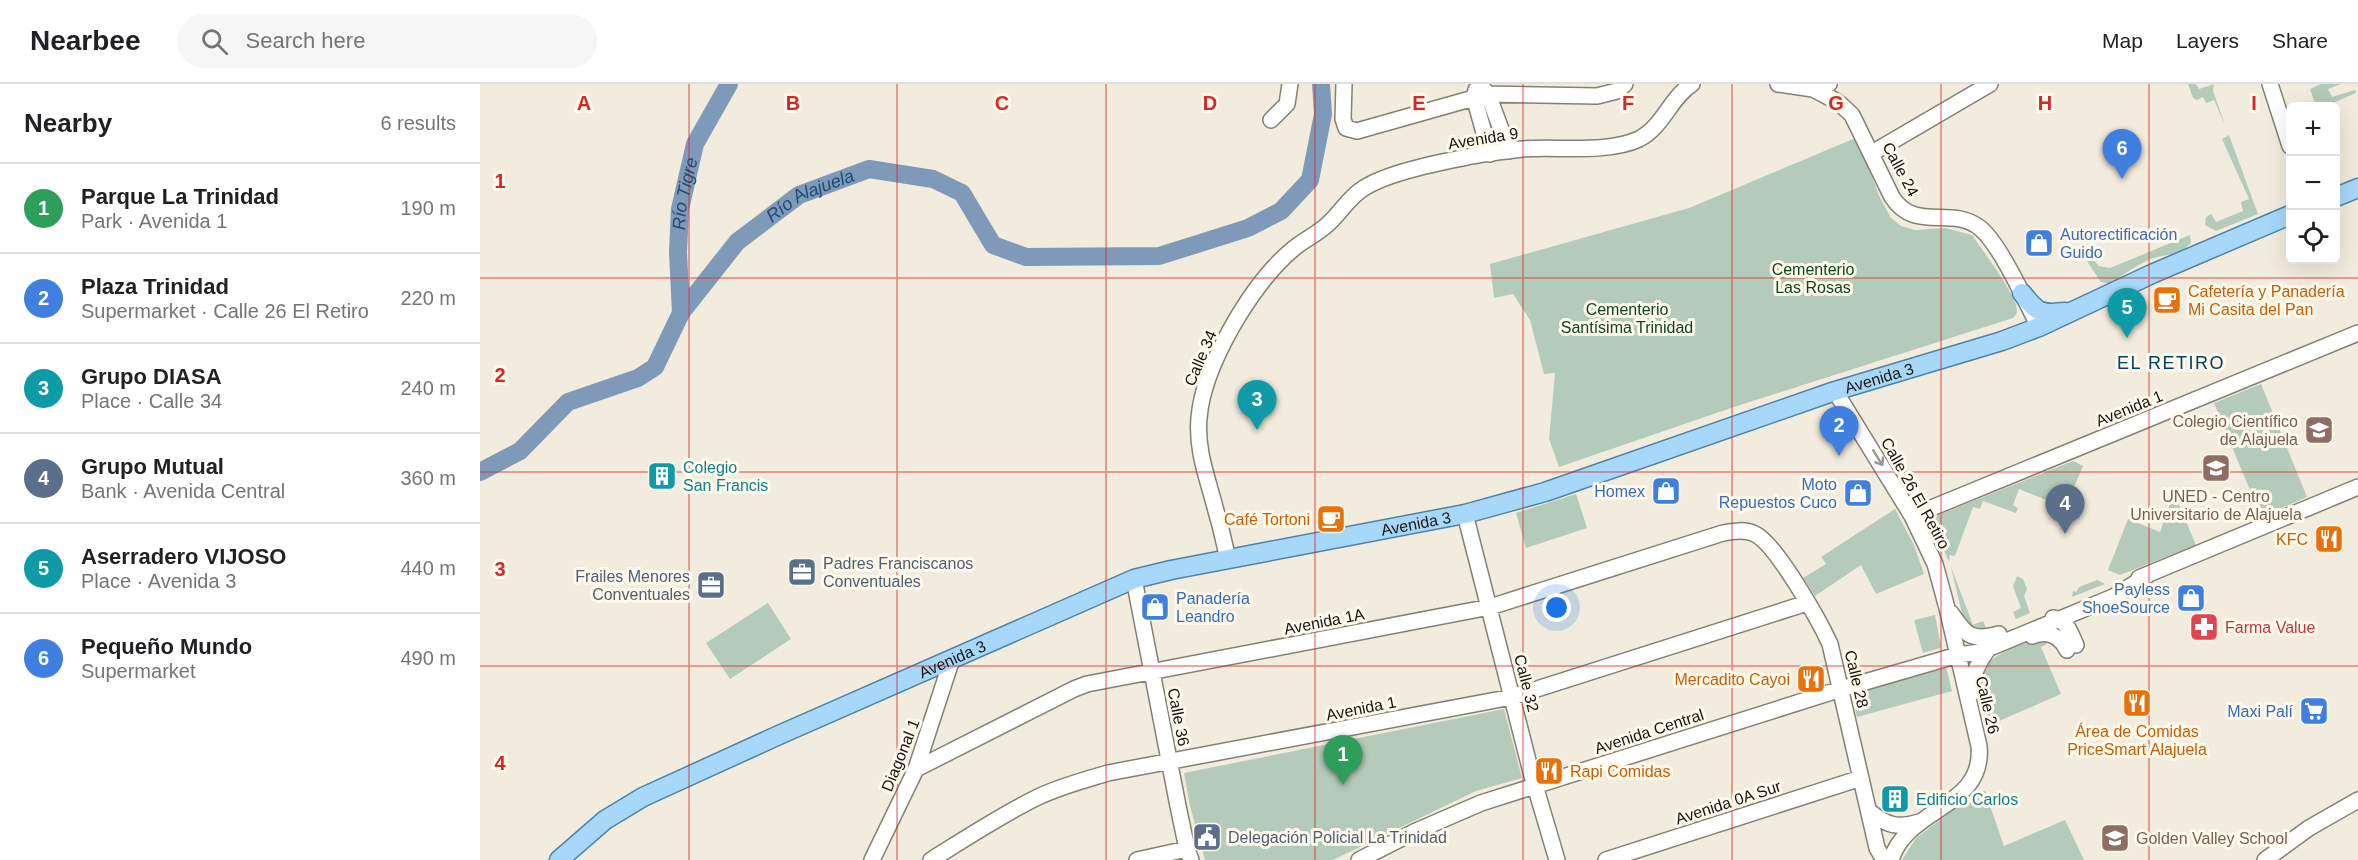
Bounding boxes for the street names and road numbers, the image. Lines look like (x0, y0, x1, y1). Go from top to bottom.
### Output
street label: Avenida 9 (1447, 125, 1520, 152)
street label: Calle 24 (1879, 139, 1922, 199)
street label: Calle 34 (1181, 328, 1220, 389)
street label: Avenida 3 (1843, 360, 1916, 397)
street label: Avenida 1 (2093, 387, 2165, 430)
street label: Calle 26 El Retiro (1878, 435, 1953, 552)
street label: Avenida 3 (1380, 509, 1453, 539)
street label: Avenida 1A (1282, 605, 1366, 638)
street label: Avenida 3 (916, 637, 988, 681)
street label: Calle 28 (1842, 649, 1871, 710)
street label: Calle 32 (1511, 653, 1542, 714)
street label: Calle 26 (1973, 675, 2002, 736)
street label: Calle 36 (1165, 687, 1192, 748)
street label: Avenida 1 (1325, 693, 1398, 724)
street label: Avenida Central (1593, 706, 1706, 757)
street label: Diagonal 1 (878, 716, 923, 794)
street label: Avenida 0A Sur (1673, 777, 1784, 828)

